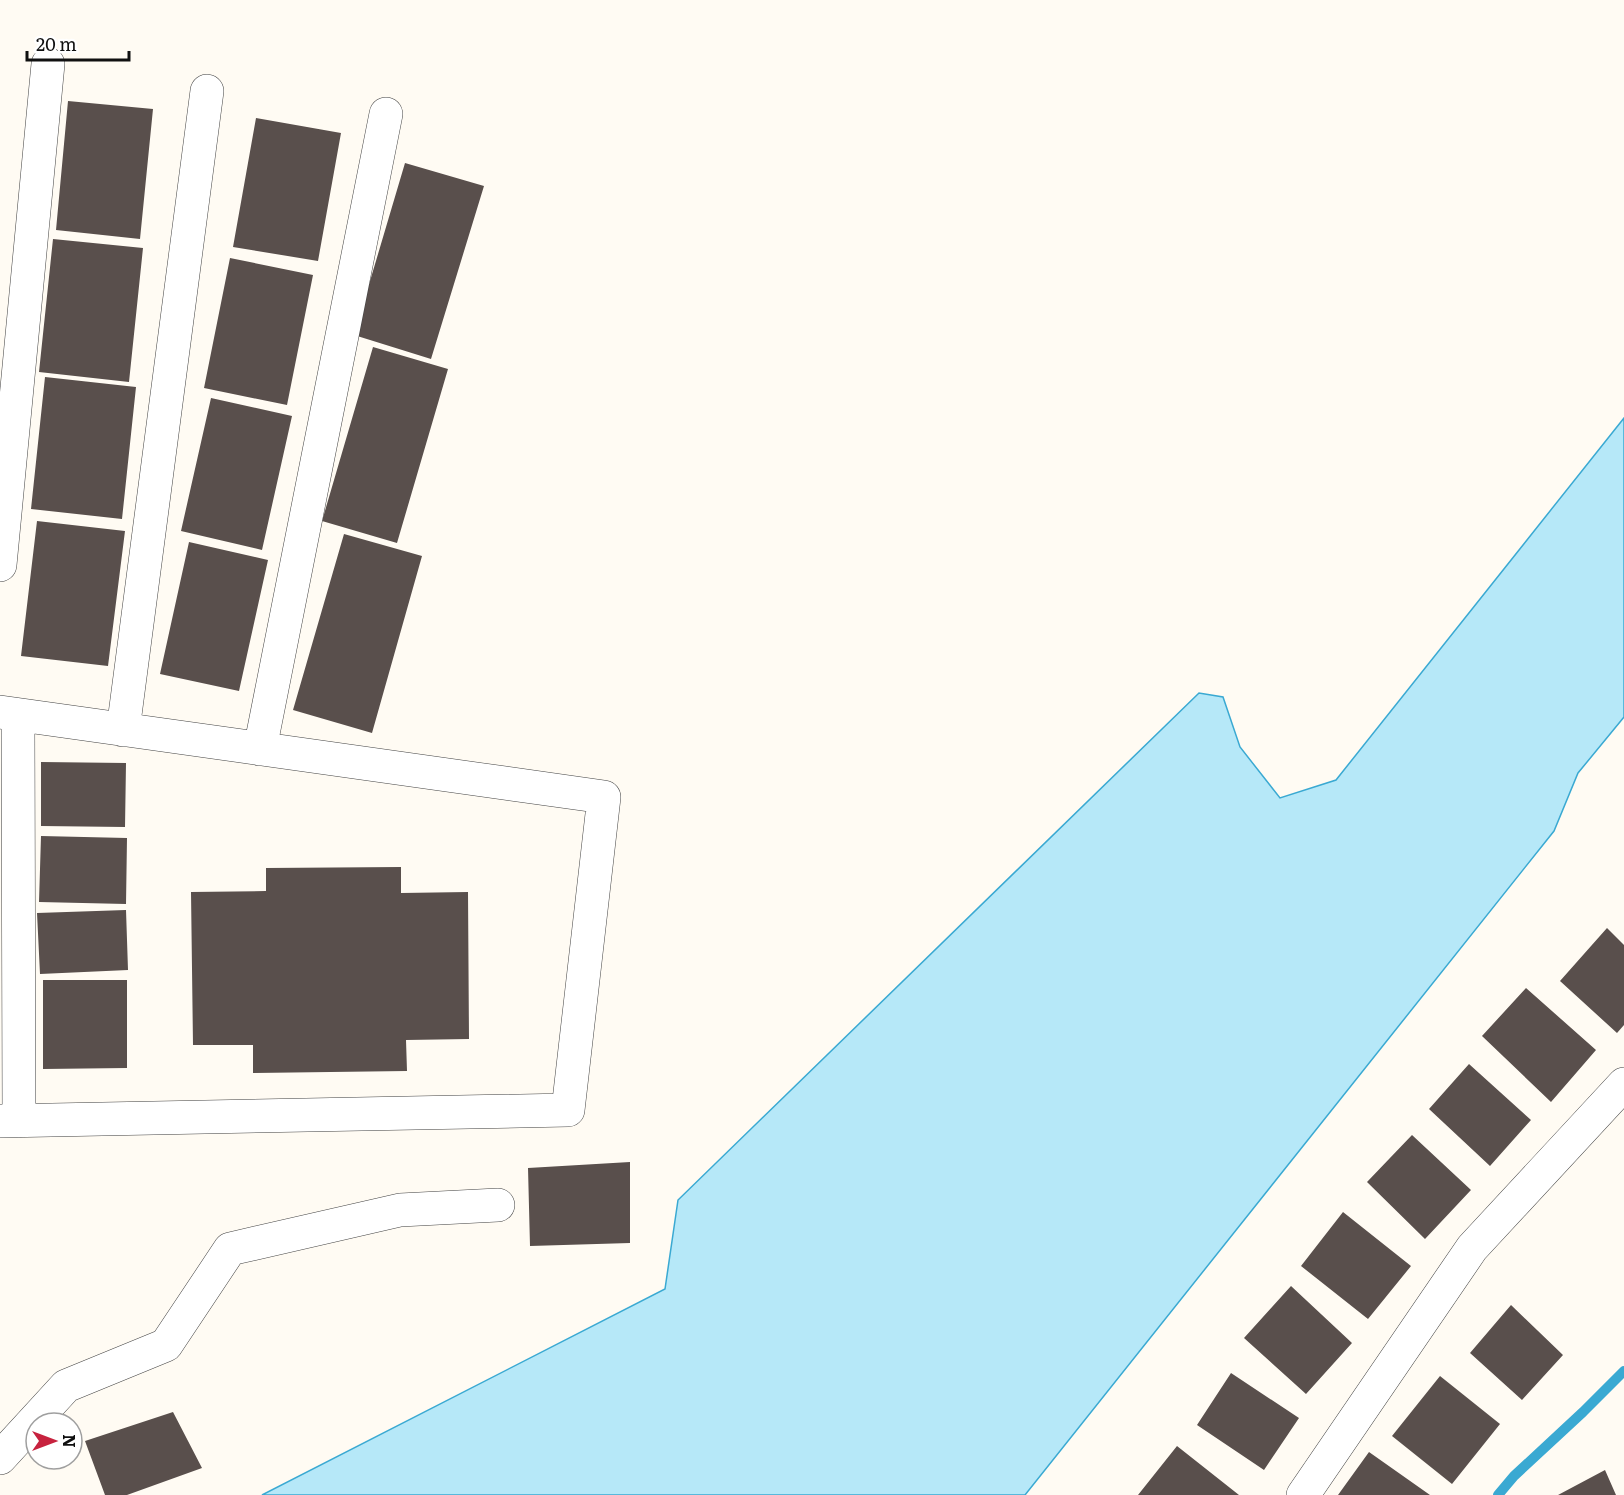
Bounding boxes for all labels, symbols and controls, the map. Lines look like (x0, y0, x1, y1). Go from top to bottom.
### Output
scale bar (27, 24, 129, 62)
text: 20 m (36, 30, 77, 57)
north arrow (24, 1411, 84, 1471)
text: N (58, 1434, 82, 1448)

